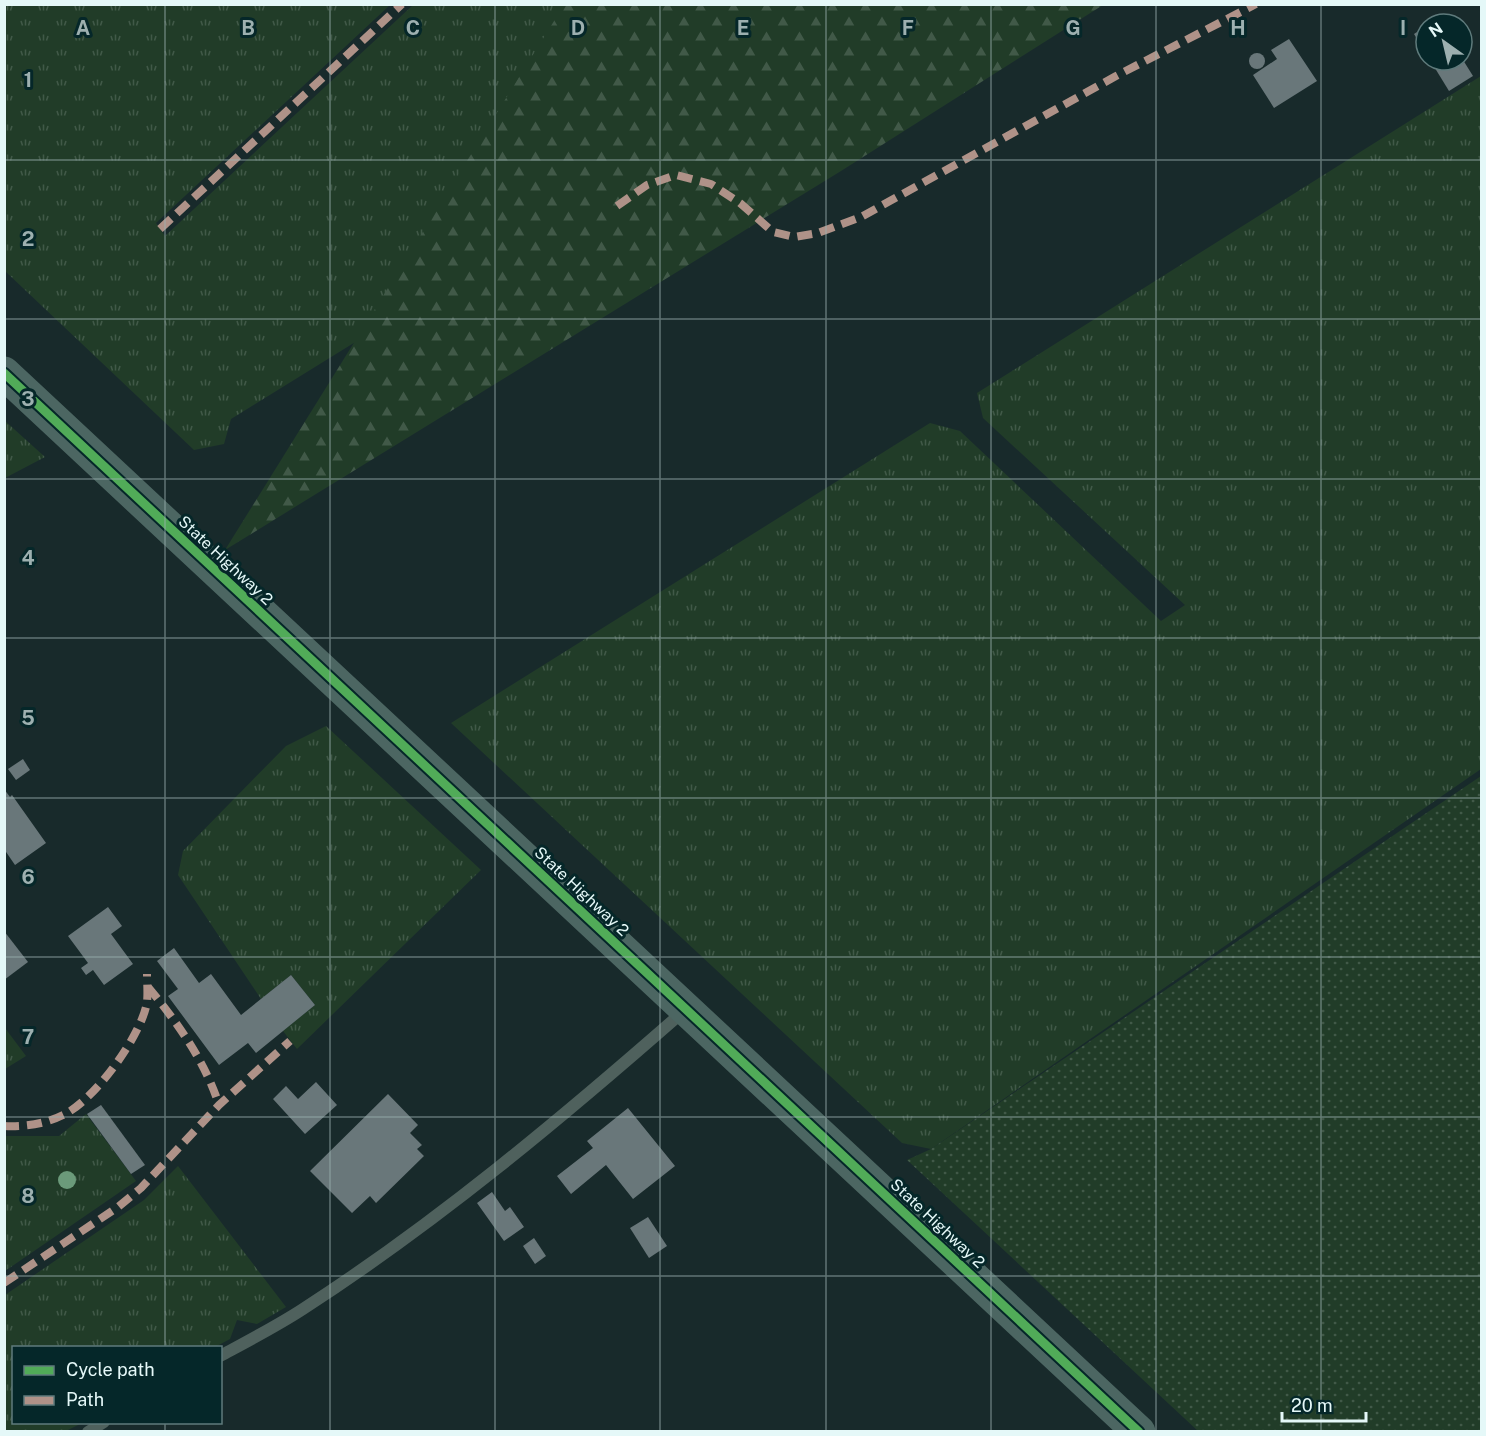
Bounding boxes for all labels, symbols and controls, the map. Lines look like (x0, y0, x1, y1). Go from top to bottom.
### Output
north arrow (1414, 12, 1474, 72)
text: A (76, 16, 90, 40)
text: B (241, 16, 255, 40)
text: C (406, 16, 420, 40)
text: D (571, 16, 585, 40)
text: E (737, 16, 749, 40)
text: F (902, 16, 914, 40)
text: G (1065, 16, 1081, 40)
text: H (1230, 16, 1246, 40)
text: I (1400, 16, 1406, 40)
text: N (1425, 19, 1446, 41)
text: 1 (24, 68, 32, 92)
text: 2 (22, 227, 34, 251)
text: 3 (21, 387, 35, 411)
street label: State Highway 2 (175, 512, 277, 609)
text: 4 (21, 546, 35, 570)
text: 5 (21, 706, 35, 730)
street label: State Highway 2 (531, 843, 633, 940)
text: 6 (21, 865, 35, 889)
text: 7 (22, 1025, 34, 1049)
street label: State Highway 2 (887, 1175, 989, 1272)
text: 8 (21, 1184, 35, 1208)
legend (12, 1346, 222, 1424)
text: Cycle path (66, 1359, 155, 1380)
scale bar (1282, 1385, 1366, 1423)
text: Path (66, 1389, 104, 1410)
text: 20 m (1291, 1395, 1333, 1416)

